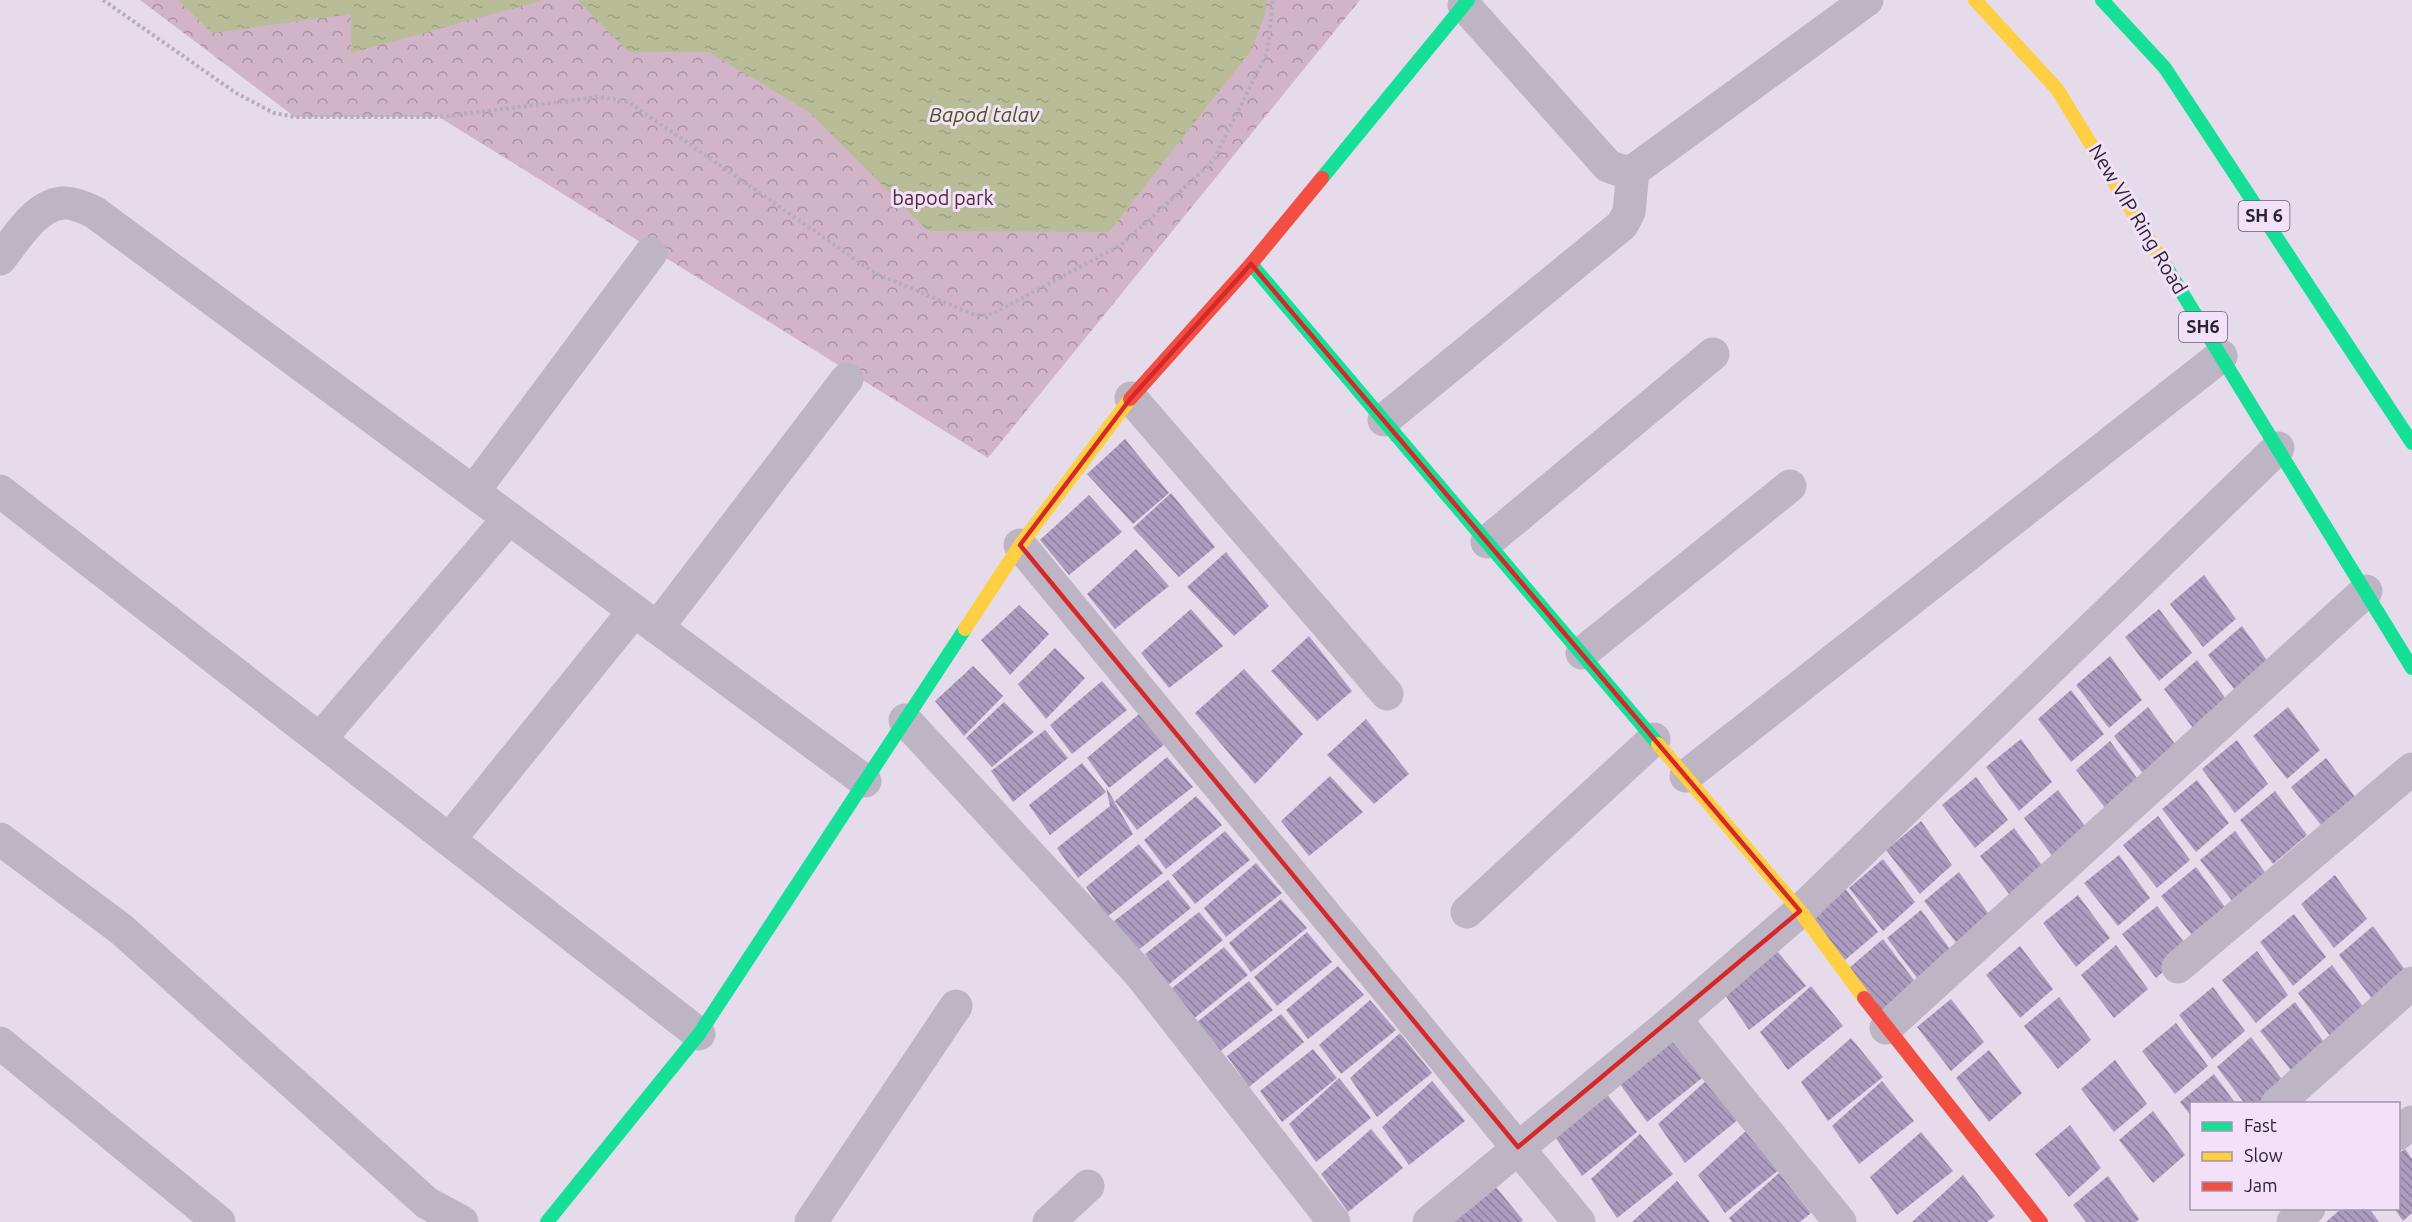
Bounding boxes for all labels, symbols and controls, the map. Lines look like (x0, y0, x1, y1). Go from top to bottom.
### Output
water label: Bapod talav (929, 102, 1040, 126)
street label: New VIP Ring Road (2085, 140, 2192, 298)
park label: bapod park (892, 186, 994, 209)
road number: SH 6 (2238, 201, 2290, 231)
road number: SH6 (2179, 312, 2227, 342)
legend (2190, 1102, 2400, 1210)
text: Fast (2244, 1115, 2277, 1135)
text: Slow (2244, 1145, 2283, 1165)
text: Jam (2244, 1175, 2278, 1195)

